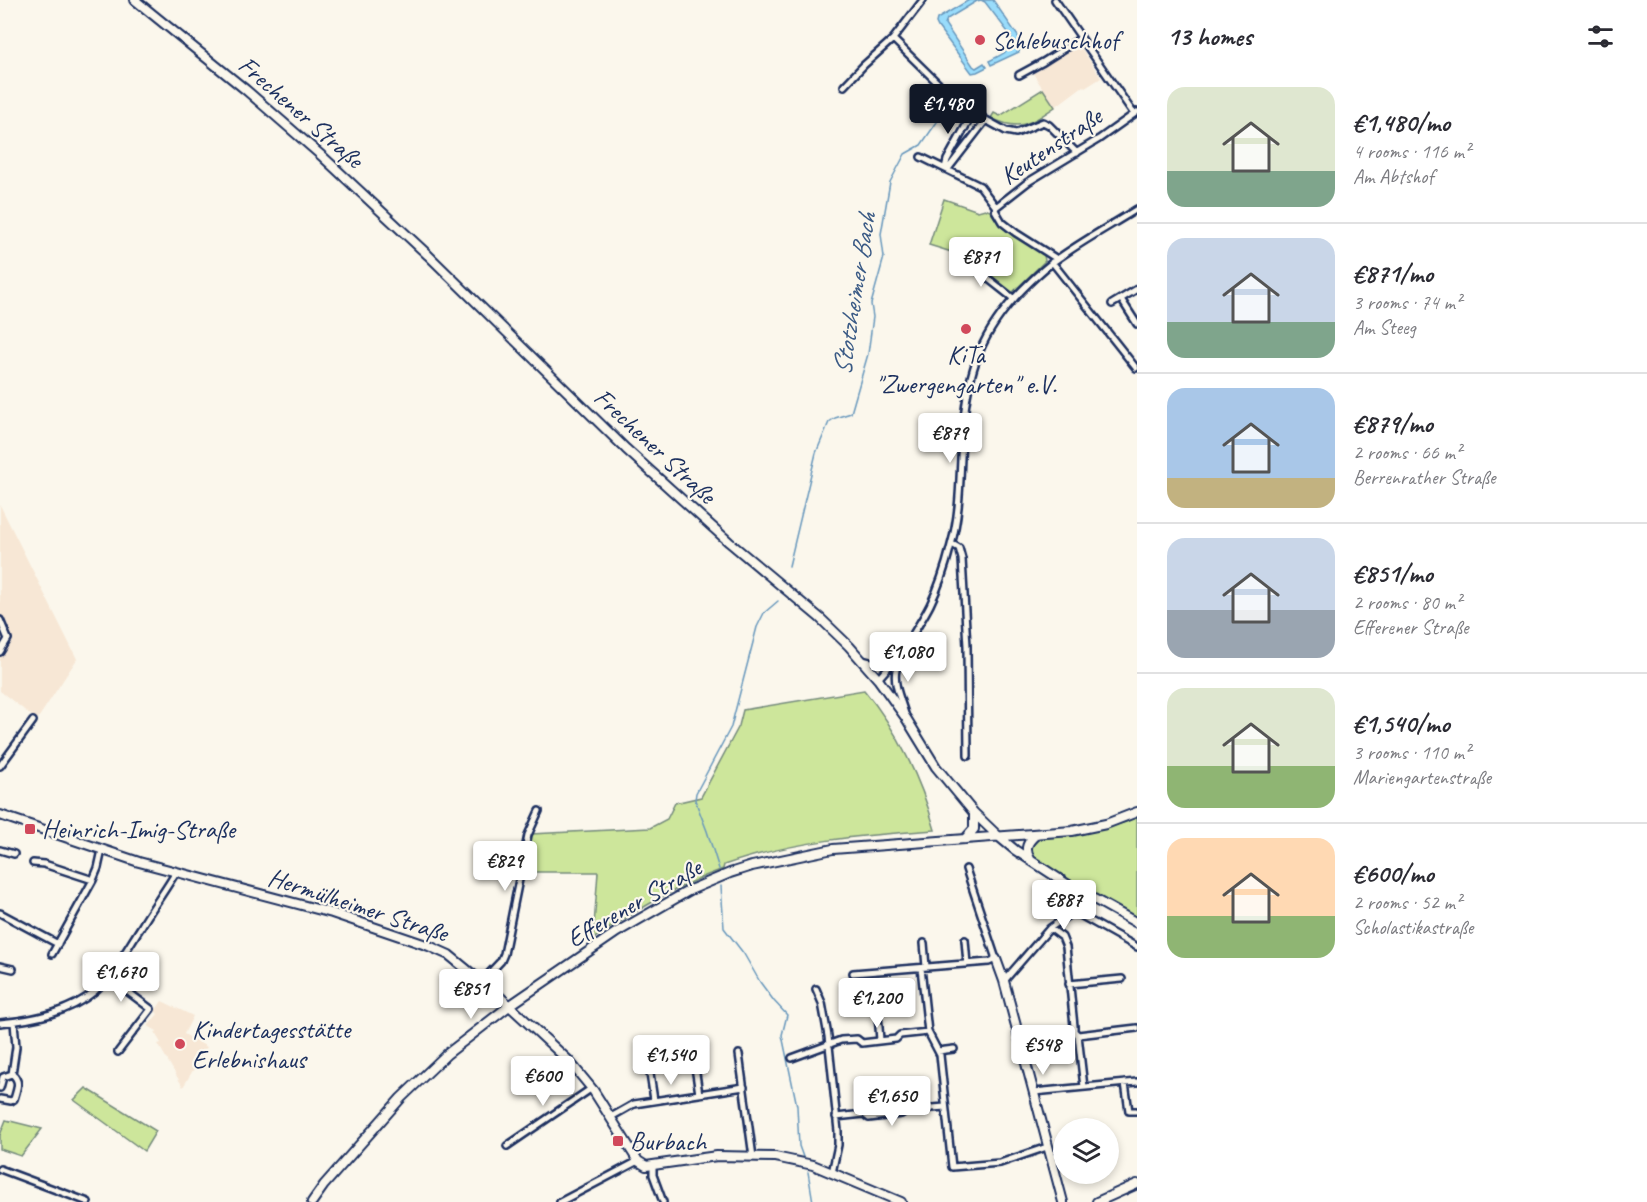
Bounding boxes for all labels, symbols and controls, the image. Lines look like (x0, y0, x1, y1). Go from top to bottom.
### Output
text: 13 homes (1167, 20, 1252, 53)
icon: filters (1584, 20, 1617, 53)
place label: Schlebuschhof (992, 24, 1125, 57)
marker: Schlebuschhof (973, 33, 987, 47)
street label: Frechener Straße (232, 49, 372, 177)
pin: €1,480 (899, 84, 997, 135)
text: €1,480 (924, 91, 972, 116)
street label: Keutenstraße (994, 99, 1110, 192)
text: €1,480/mo (1353, 106, 1450, 139)
icon: home (1215, 111, 1287, 183)
text: 4 rooms · 116 m² (1353, 139, 1470, 164)
text: Am Abtshof (1353, 164, 1433, 189)
water label: Stotzheimer Bach (824, 209, 884, 378)
pin: €871 (945, 237, 1017, 288)
text: €871 (963, 244, 999, 269)
text: €871/mo (1353, 257, 1433, 290)
icon: home (1215, 262, 1287, 334)
text: 3 rooms · 74 m² (1353, 290, 1461, 315)
text: Am Steeg (1353, 315, 1416, 340)
marker: KiTa "Zwergengarten" e.V. (959, 322, 973, 336)
place label: KiTa "Zwergengarten" e.V. (875, 338, 1057, 401)
street label: Frechener Straße (587, 381, 725, 513)
text: €879/mo (1353, 407, 1433, 440)
icon: home (1215, 412, 1287, 484)
pin: €879 (914, 413, 986, 464)
text: €879 (932, 420, 968, 445)
text: 2 rooms · 66 m² (1353, 440, 1461, 465)
text: Berrenrather Straße (1353, 465, 1495, 490)
text: €851/mo (1353, 557, 1433, 590)
icon: home (1215, 562, 1287, 634)
text: 2 rooms · 80 m² (1353, 590, 1461, 615)
text: Efferener Straße (1353, 615, 1468, 640)
pin: €1,080 (859, 632, 957, 683)
text: €1,080 (884, 639, 932, 664)
text: €1,540/mo (1353, 707, 1450, 740)
icon: home (1215, 712, 1287, 784)
text: 3 rooms · 110 m² (1353, 740, 1470, 765)
text: Mariengartenstraße (1353, 765, 1491, 790)
place label: Heinrich-Imig-Straße (42, 813, 237, 846)
marker: Heinrich-Imig-Straße (23, 822, 37, 836)
pin: €829 (469, 841, 541, 892)
text: €829 (487, 848, 523, 873)
street label: Efferener Straße (561, 850, 709, 955)
text: €600/mo (1353, 857, 1434, 890)
street label: Hermülheimer Straße (264, 860, 454, 950)
icon: home (1215, 862, 1287, 934)
pin: €887 (1028, 880, 1100, 931)
text: €887 (1046, 887, 1082, 912)
text: 2 rooms · 52 m² (1353, 890, 1461, 915)
text: Scholastikastraße (1353, 915, 1473, 940)
pin: €1,670 (72, 952, 170, 1003)
text: €1,670 (96, 959, 146, 984)
pin: €851 (435, 969, 507, 1020)
text: €851 (453, 976, 489, 1001)
pin: €1,200 (828, 978, 926, 1029)
text: €1,200 (853, 985, 901, 1010)
place label: Kindertagesstätte Erlebnishaus (192, 1013, 353, 1076)
pin: €548 (1007, 1025, 1079, 1076)
text: €548 (1025, 1032, 1061, 1057)
pin: €1,540 (622, 1035, 720, 1086)
marker: Kindertagesstätte Erlebnishaus (173, 1037, 187, 1051)
text: €1,540 (647, 1042, 695, 1067)
pin: €600 (507, 1056, 579, 1107)
text: €600 (525, 1063, 561, 1088)
pin: €1,650 (843, 1076, 941, 1127)
text: €1,650 (867, 1083, 917, 1108)
map controls (1053, 1118, 1119, 1184)
button: layers (1053, 1118, 1119, 1184)
place label: Burbach (630, 1125, 708, 1158)
marker: Burbach (611, 1134, 625, 1148)

